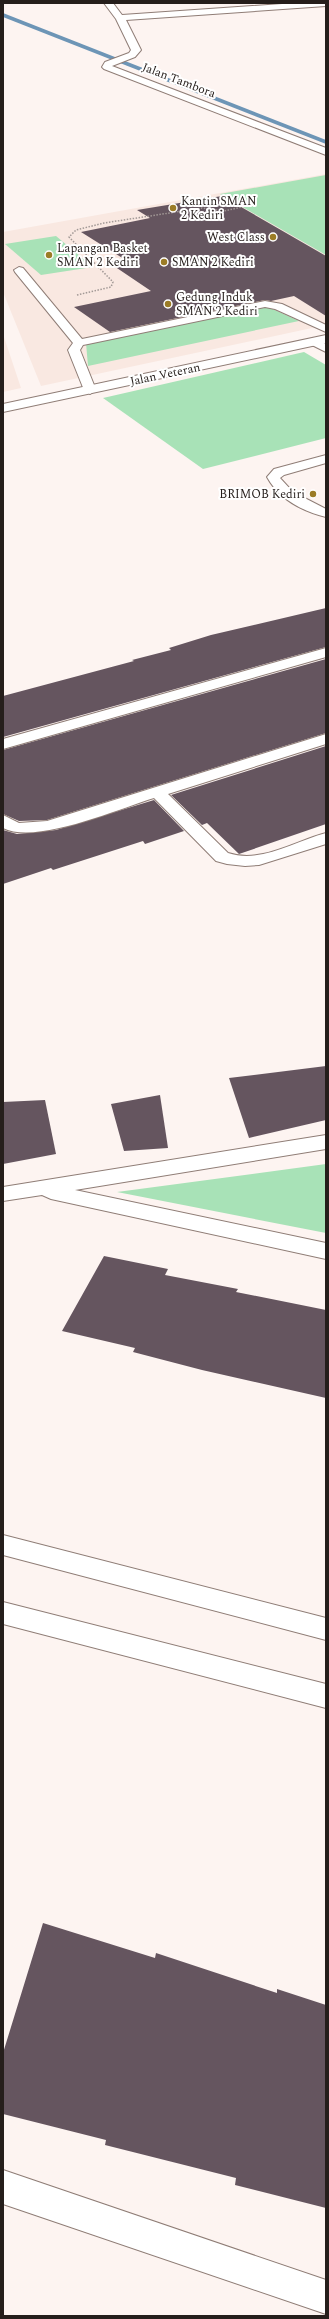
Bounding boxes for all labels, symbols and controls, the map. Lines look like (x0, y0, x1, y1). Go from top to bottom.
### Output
street label: Jalan Tambora (139, 58, 218, 103)
place label: Kantin SMAN 2 Kediri (181, 192, 257, 225)
marker: Kantin SMAN 2 Kediri (168, 203, 178, 213)
place label: West Class (207, 228, 265, 247)
marker: West Class (268, 232, 278, 242)
place label: Lapangan Basket SMAN 2 Kediri (57, 239, 148, 272)
marker: Lapangan Basket SMAN 2 Kediri (44, 250, 54, 260)
place label: SMAN 2 Kediri (172, 253, 254, 272)
marker: SMAN 2 Kediri (159, 257, 169, 267)
place label: Gedung Induk SMAN 2 Kediri (176, 288, 258, 321)
marker: Gedung Induk SMAN 2 Kediri (163, 299, 173, 309)
street label: Jalan Veteran (128, 358, 202, 391)
place label: BRIMOB Kediri (219, 485, 305, 504)
marker: BRIMOB Kediri (308, 489, 318, 499)

